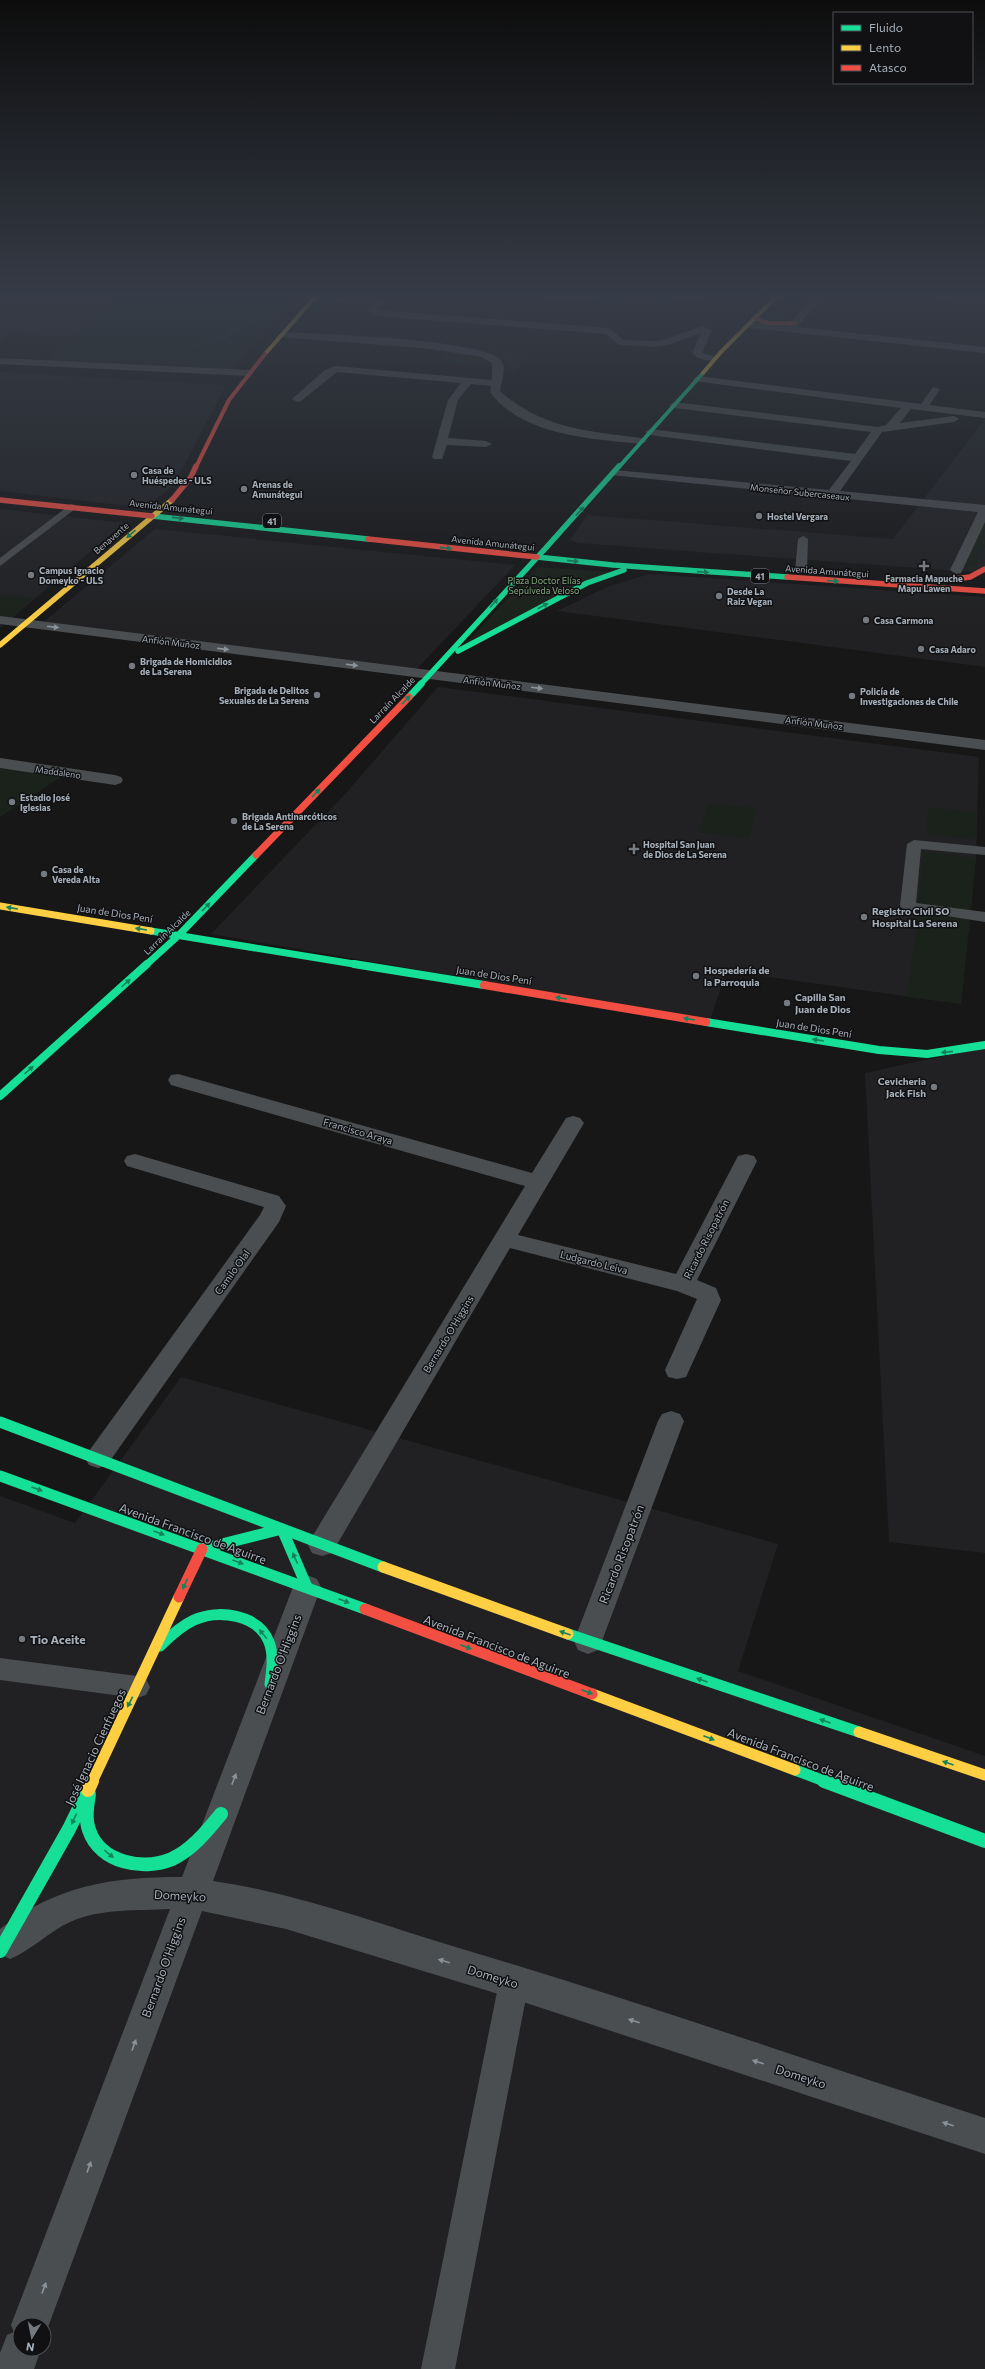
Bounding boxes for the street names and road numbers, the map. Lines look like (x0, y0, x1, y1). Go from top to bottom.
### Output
street label: Monseñor Subercaseaux (750, 481, 851, 503)
street label: Avenida Amunátegui (129, 497, 213, 517)
road number: 41 (263, 514, 281, 528)
street label: Benavente (91, 520, 131, 556)
street label: Avenida Amunátegui (451, 533, 535, 553)
street label: Avenida Amunátegui (785, 563, 869, 579)
road number: 41 (751, 569, 769, 583)
street label: Anfión Muñoz (141, 633, 201, 651)
street label: Larraín Alcalde (367, 674, 417, 726)
street label: Anfión Muñoz (462, 674, 522, 692)
street label: Anfión Muñoz (784, 714, 844, 732)
street label: Maddaleno (35, 763, 81, 781)
street label: Juan de Dios Pení (76, 901, 154, 925)
street label: Larraín Alcalde (141, 907, 193, 957)
street label: Juan de Dios Pení (455, 963, 533, 987)
street label: Juan de Dios Pení (775, 1016, 853, 1040)
street label: Francisco Araya (322, 1115, 394, 1147)
street label: Ricardo Risopatrón (681, 1197, 731, 1281)
street label: Camilo Olal (212, 1247, 252, 1297)
street label: Ludgardo Leiva (559, 1248, 629, 1276)
street label: Bernardo O'Higgins (420, 1293, 476, 1375)
street label: Avenida Francisco de Aguirre (118, 1500, 268, 1566)
street label: Ricardo Risopatrón (596, 1502, 646, 1606)
street label: Bernardo O'Higgins (253, 1612, 303, 1716)
street label: Avenida Francisco de Aguirre (422, 1612, 572, 1680)
street label: José Ignacio Cienfuegos (62, 1686, 129, 1808)
street label: Avenida Francisco de Aguirre (726, 1725, 876, 1793)
street label: Domeyko (154, 1887, 206, 1903)
street label: Bernardo O'Higgins (138, 1915, 188, 2019)
street label: Domeyko (466, 1962, 520, 1990)
street label: Domeyko (774, 2061, 828, 2091)

